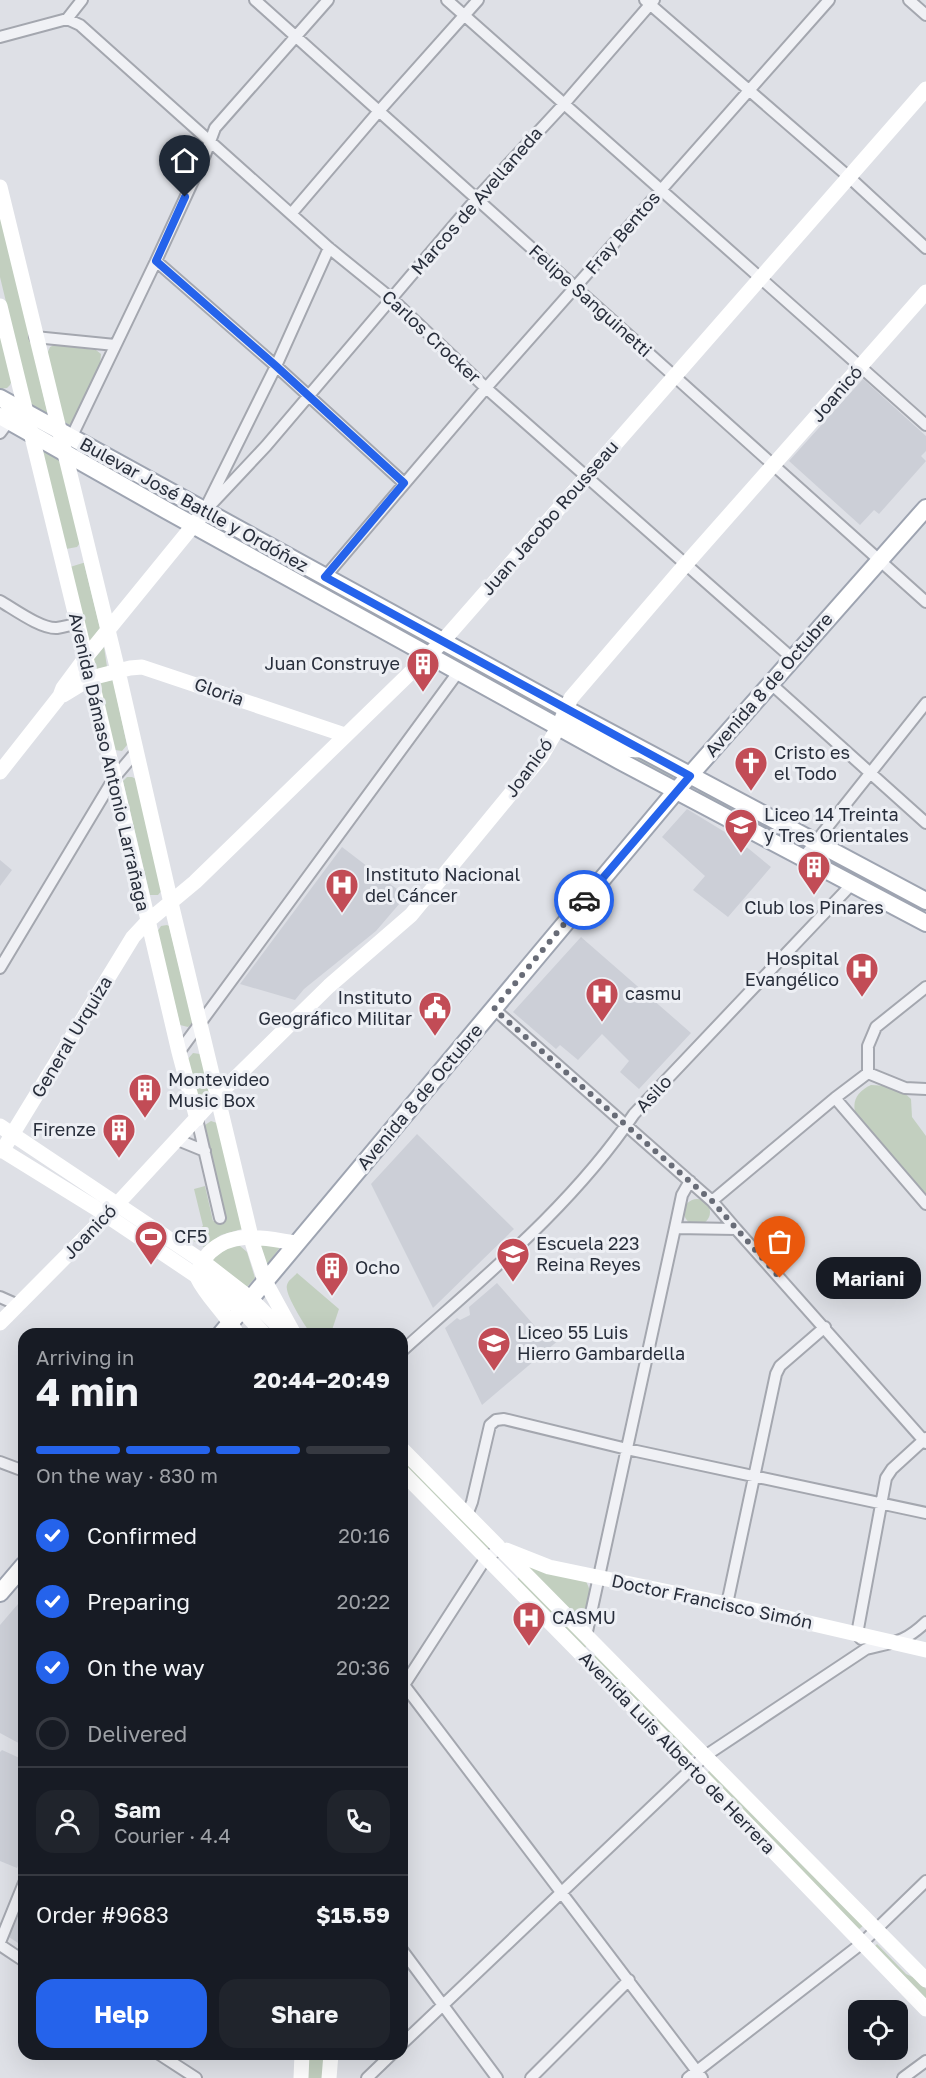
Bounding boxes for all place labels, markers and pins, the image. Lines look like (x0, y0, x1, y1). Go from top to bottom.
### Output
pin (159, 135, 210, 197)
building icon: Juan Construye (405, 646, 441, 693)
place label: Juan Construye (264, 652, 400, 674)
place label: Cristo es el Todo (774, 741, 850, 784)
church icon: Cristo es el Todo (733, 745, 769, 792)
place label: Liceo 14 Treinta y Tres Orientales (764, 803, 909, 846)
school or university icon: Liceo 14 Treinta y Tres Orientales (723, 807, 759, 854)
building icon: Club los Pinares (796, 849, 832, 896)
place label: Instituto Nacional del Cáncer (365, 863, 520, 906)
hospital icon: Instituto Nacional del Cáncer (324, 867, 360, 914)
place label: Club los Pinares (744, 896, 884, 918)
place label: Hospital Evangélico (745, 947, 839, 990)
hospital icon: Hospital Evangélico (844, 951, 880, 998)
hospital icon: casmu (584, 976, 620, 1023)
place label: casmu (625, 982, 681, 1004)
place label: Instituto Geográfico Militar (258, 986, 412, 1029)
public building icon: Instituto Geográfico Militar (417, 990, 453, 1037)
place label: Montevideo Music Box (168, 1068, 270, 1111)
building icon: Montevideo Music Box (127, 1072, 163, 1119)
building icon: Firenze (101, 1112, 137, 1159)
place label: Firenze (32, 1118, 96, 1140)
pin (754, 1216, 805, 1278)
sports icon: CF5 (133, 1219, 169, 1266)
place label: CF5 (174, 1225, 207, 1247)
place label: Escuela 223 Reina Reyes (536, 1232, 641, 1275)
school or university icon: Escuela 223 Reina Reyes (495, 1236, 531, 1283)
building icon: Ocho (314, 1250, 350, 1297)
place label: Ocho (355, 1256, 400, 1278)
callout: Mariani (816, 1257, 921, 1299)
place label: Liceo 55 Luis Hierro Gambardella (517, 1321, 685, 1364)
school or university icon: Liceo 55 Luis Hierro Gambardella (476, 1325, 512, 1372)
hospital icon: CASMU (511, 1600, 547, 1647)
place label: CASMU (552, 1606, 616, 1628)

